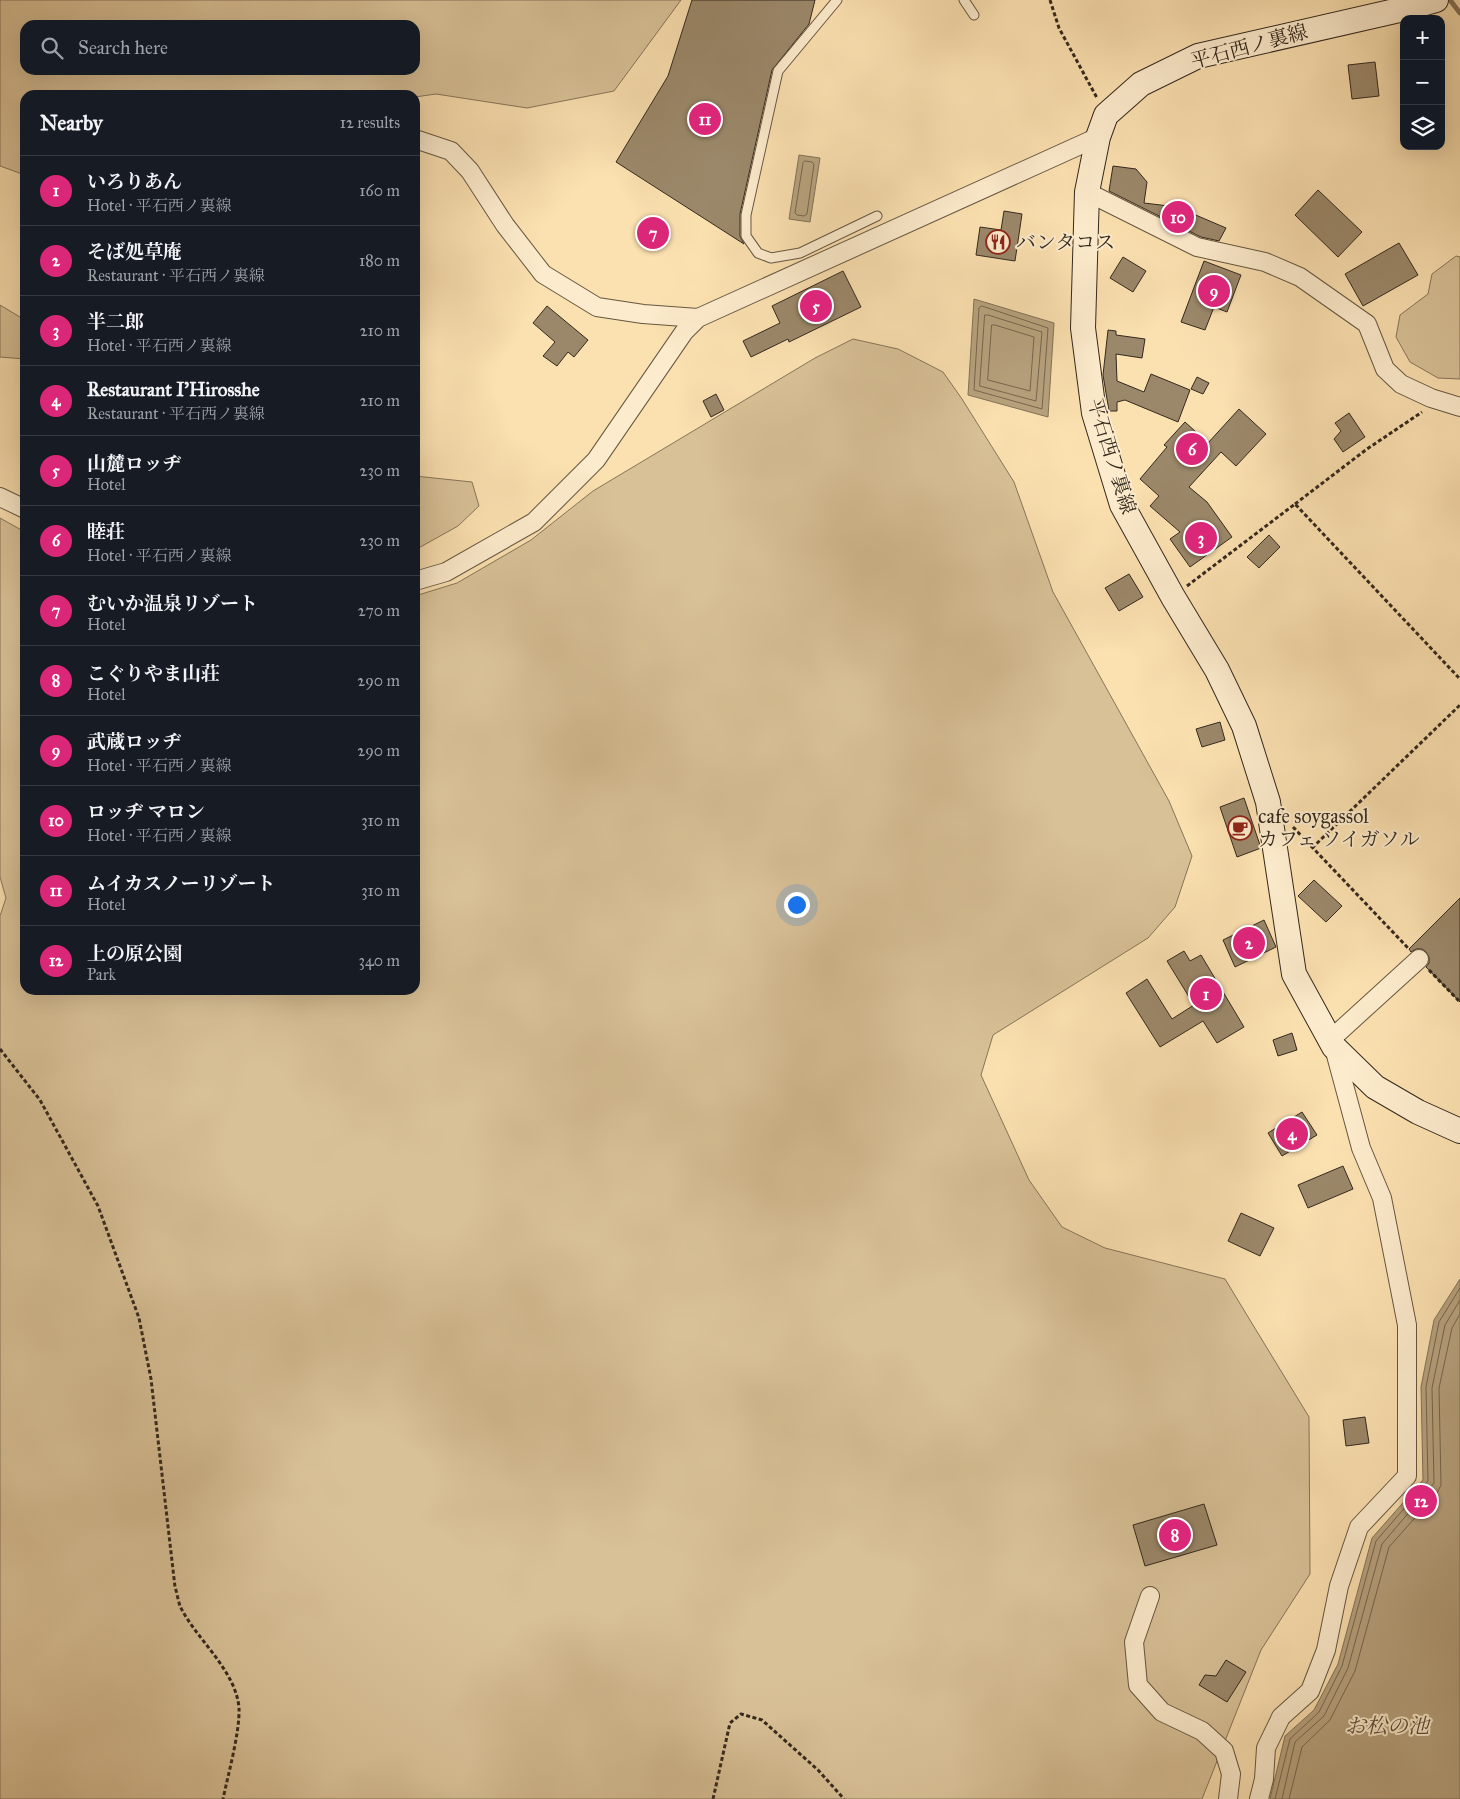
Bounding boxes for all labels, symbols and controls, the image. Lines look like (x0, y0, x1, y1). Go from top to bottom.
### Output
map controls (1400, 15, 1445, 150)
button: + (1400, 15, 1445, 60)
street label: 平石西ノ裏線 (1188, 19, 1310, 73)
search box (20, 20, 420, 75)
icon: search (38, 34, 66, 62)
text: Search here (78, 36, 168, 59)
button: − (1400, 60, 1445, 105)
pin: 11 (689, 100, 721, 138)
button: layers (1400, 105, 1445, 150)
text: Nearby (40, 110, 103, 136)
text: 12 results (340, 113, 400, 132)
text: いろりあん (87, 170, 182, 193)
text: 1 (53, 181, 59, 200)
text: 160 m (359, 181, 400, 200)
text: Hotel · 平石西ノ裏線 (87, 196, 232, 215)
pin: 10 (1162, 198, 1194, 236)
pin: 7 (637, 214, 669, 252)
restaurant icon: バンタコス (985, 229, 1011, 255)
place label: バンタコス (1016, 230, 1115, 254)
text: そば処草庵 (87, 240, 182, 263)
text: 2 (52, 251, 60, 270)
text: 180 m (359, 251, 400, 270)
text: Restaurant · 平石西ノ裏線 (87, 266, 265, 285)
pin: 9 (1198, 272, 1230, 310)
pin: 5 (800, 287, 832, 325)
text: 半二郎 (87, 310, 144, 333)
text: 3 (53, 321, 59, 340)
text: 210 m (360, 321, 400, 340)
text: Hotel · 平石西ノ裏線 (87, 336, 232, 355)
text: Restaurant I'Hirosshe (87, 378, 260, 401)
text: 4 (52, 391, 60, 410)
text: 210 m (360, 391, 400, 410)
street label: 平石西ノ裏線 (1083, 395, 1141, 517)
text: Restaurant · 平石西ノ裏線 (87, 404, 265, 423)
pin: 6 (1176, 430, 1208, 468)
text: 山麓ロッヂ (87, 452, 182, 475)
text: 5 (52, 461, 60, 480)
text: 230 m (360, 461, 400, 480)
text: Hotel (87, 475, 125, 494)
pin: 3 (1185, 519, 1217, 557)
text: 睦荘 (87, 520, 125, 543)
text: 6 (52, 531, 60, 550)
text: 230 m (360, 531, 400, 550)
text: Hotel · 平石西ノ裏線 (87, 546, 232, 565)
text: むいか温泉リゾート (87, 592, 258, 615)
text: 7 (52, 601, 60, 620)
text: 270 m (358, 601, 400, 620)
text: Hotel (87, 615, 125, 634)
text: こぐりやま山荘 (87, 662, 220, 685)
text: 8 (52, 671, 60, 690)
text: 290 m (357, 671, 400, 690)
text: Hotel (87, 685, 125, 704)
text: 武蔵ロッヂ (87, 730, 182, 753)
text: 9 (52, 741, 60, 760)
text: 290 m (357, 741, 400, 760)
text: Hotel · 平石西ノ裏線 (87, 756, 232, 775)
text: ロッヂ マロン (87, 800, 205, 823)
place label: cafe soygassol カフェ ソイガソル (1258, 804, 1420, 851)
text: 10 (48, 811, 64, 830)
text: 310 m (361, 811, 400, 830)
cafe icon: cafe soygassol カフェ ソイガソル (1227, 815, 1253, 841)
text: Hotel · 平石西ノ裏線 (87, 826, 232, 845)
text: ムイカスノーリゾート (87, 872, 275, 895)
text: 11 (50, 881, 62, 900)
text: 310 m (361, 881, 400, 900)
your location (784, 892, 810, 918)
text: Hotel (87, 895, 125, 914)
pin: 2 (1233, 924, 1265, 962)
text: 上の原公園 (87, 942, 182, 965)
text: 12 (49, 951, 63, 970)
text: 340 m (358, 951, 400, 970)
text: Park (87, 965, 116, 984)
pin: 1 (1190, 975, 1222, 1013)
pin: 4 (1276, 1115, 1308, 1153)
pin: 12 (1405, 1482, 1437, 1520)
pin: 8 (1159, 1516, 1191, 1554)
water label: お松の池 (1345, 1713, 1431, 1739)

